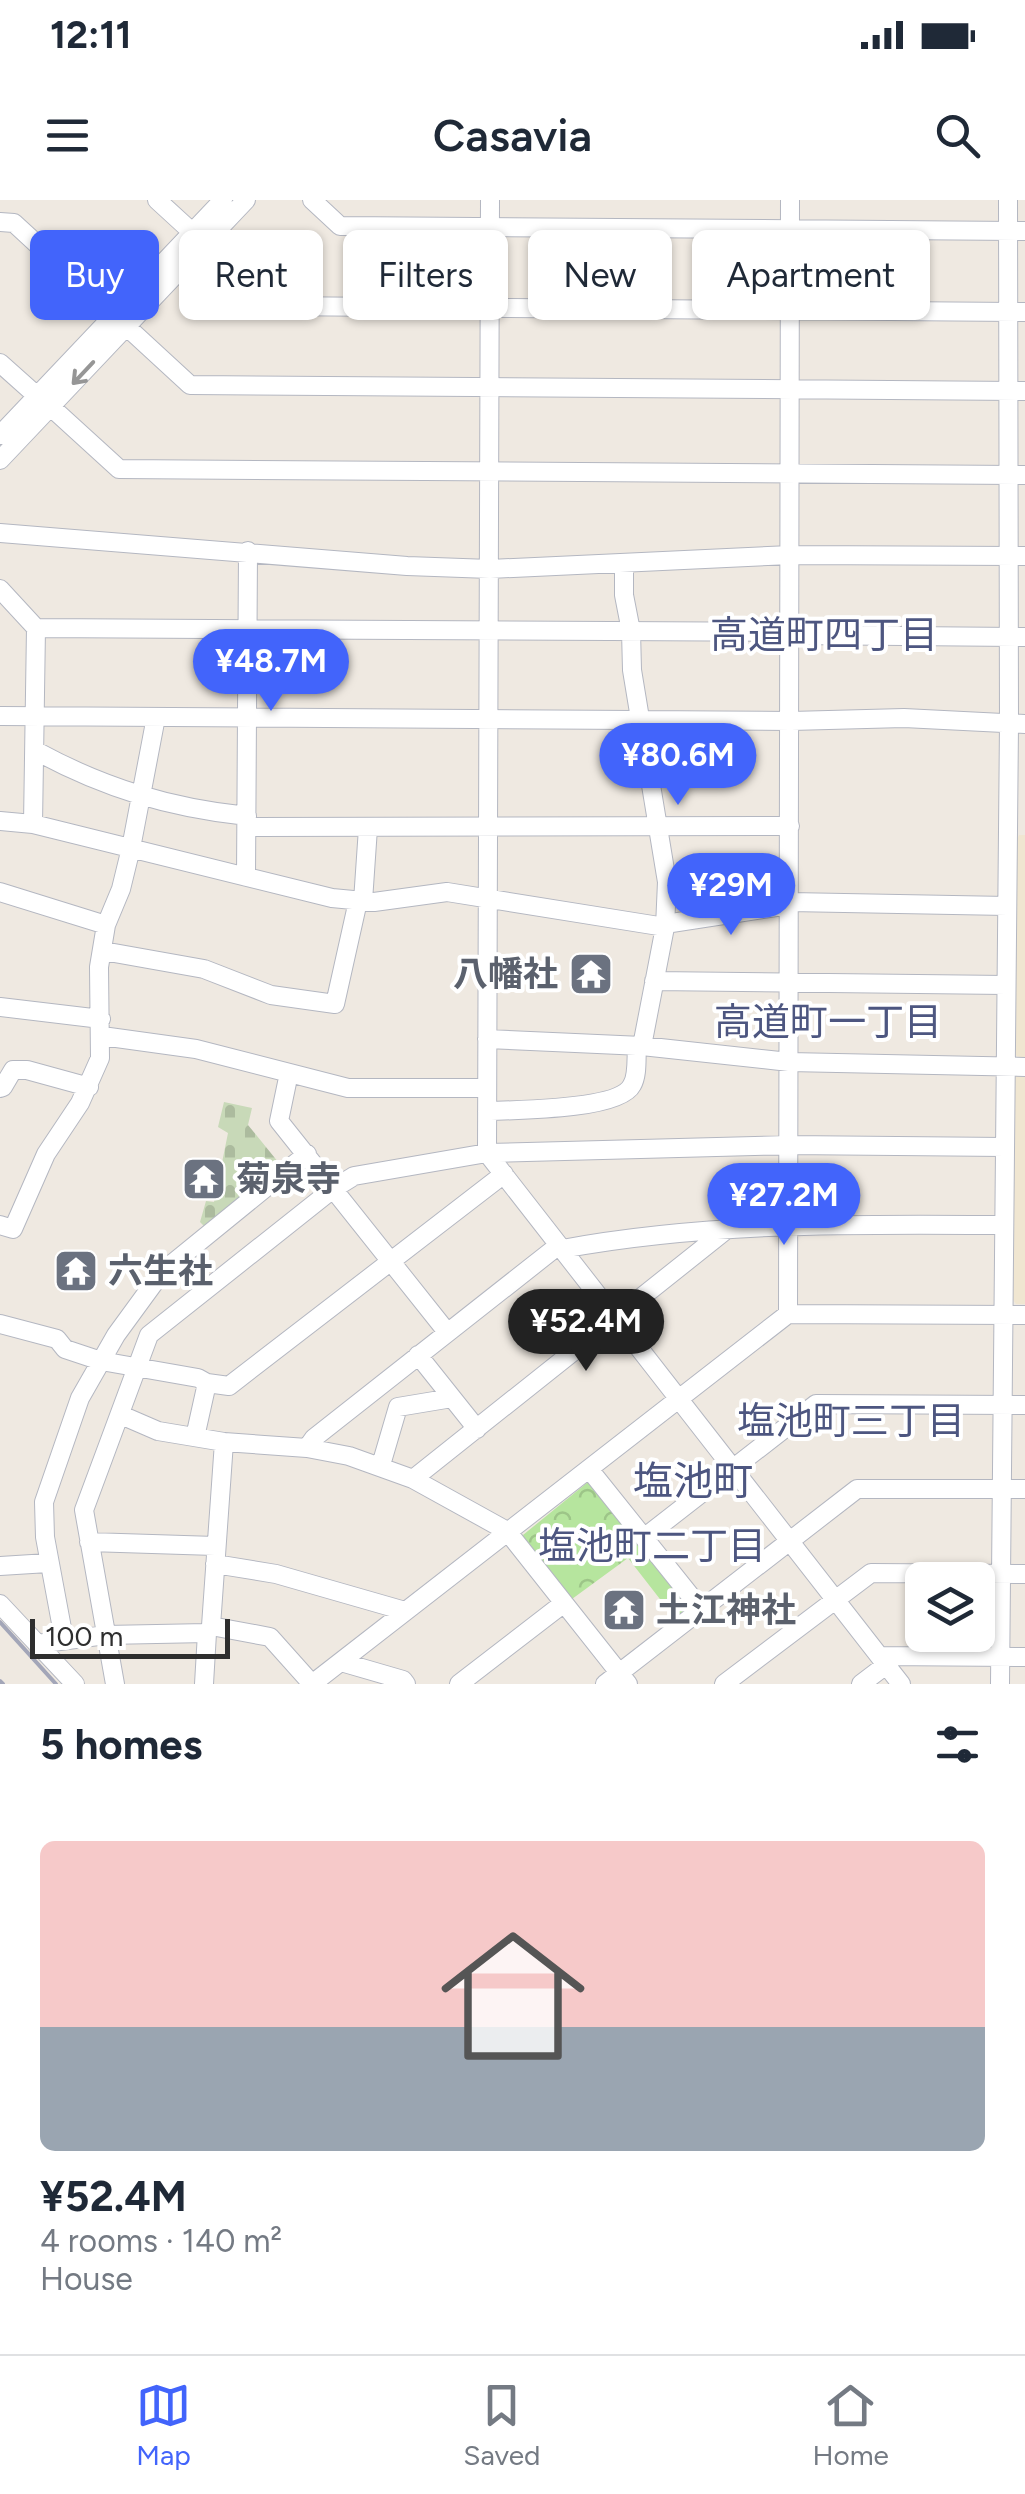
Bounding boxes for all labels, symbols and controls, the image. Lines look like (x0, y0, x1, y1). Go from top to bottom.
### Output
text: 12:11 (50, 12, 132, 58)
icon: menu (40, 108, 95, 163)
text: Casavia (433, 108, 592, 162)
icon: search (930, 108, 985, 163)
chip: Buy (30, 230, 159, 320)
chip: Rent (179, 230, 323, 320)
chip: Filters (343, 230, 508, 320)
chip: New (528, 230, 672, 320)
chip: Apartment (692, 230, 930, 320)
one-way arrow (72, 360, 95, 385)
district label: 高道町四丁目 (710, 612, 938, 658)
pin: ¥48.7M (190, 629, 352, 714)
text: ¥48.7M (215, 642, 327, 680)
pin: ¥80.6M (597, 723, 759, 808)
text: ¥80.6M (621, 736, 735, 774)
pin: ¥29M (672, 853, 790, 938)
text: ¥29M (689, 866, 773, 904)
temple icon: 八幡社 (568, 951, 614, 997)
place label: 八幡社 (453, 953, 558, 995)
district label: 高道町一丁目 (714, 999, 942, 1045)
temple icon: 菊泉寺 (181, 1156, 227, 1202)
place label: 菊泉寺 (236, 1158, 341, 1200)
pin: ¥27.2M (703, 1163, 865, 1248)
text: ¥27.2M (729, 1176, 839, 1214)
temple icon: 六生社 (53, 1248, 99, 1294)
place label: 六生社 (108, 1250, 213, 1292)
pin: ¥52.4M (505, 1289, 667, 1374)
text: ¥52.4M (530, 1302, 642, 1340)
district label: 塩池町三丁目 (737, 1398, 965, 1444)
district label: 塩池町 (633, 1457, 753, 1505)
district label: 塩池町二丁目 (538, 1523, 766, 1569)
map controls (905, 1562, 995, 1652)
button: layers (905, 1562, 995, 1652)
temple icon: 土江神社 (601, 1587, 647, 1633)
place label: 土江神社 (656, 1589, 796, 1631)
scale bar (30, 1614, 230, 1658)
text: 100 m (45, 1619, 123, 1653)
icon: filters (930, 1717, 985, 1772)
text: 5 homes (40, 1719, 202, 1770)
icon: home (423, 1906, 603, 2086)
text: ¥52.4M (40, 2171, 187, 2222)
text: 4 rooms · 140 m² (40, 2222, 282, 2260)
text: House (40, 2260, 133, 2298)
tab: Map (136, 2378, 191, 2472)
tab: Saved (463, 2378, 540, 2472)
tab: Home (813, 2378, 889, 2472)

